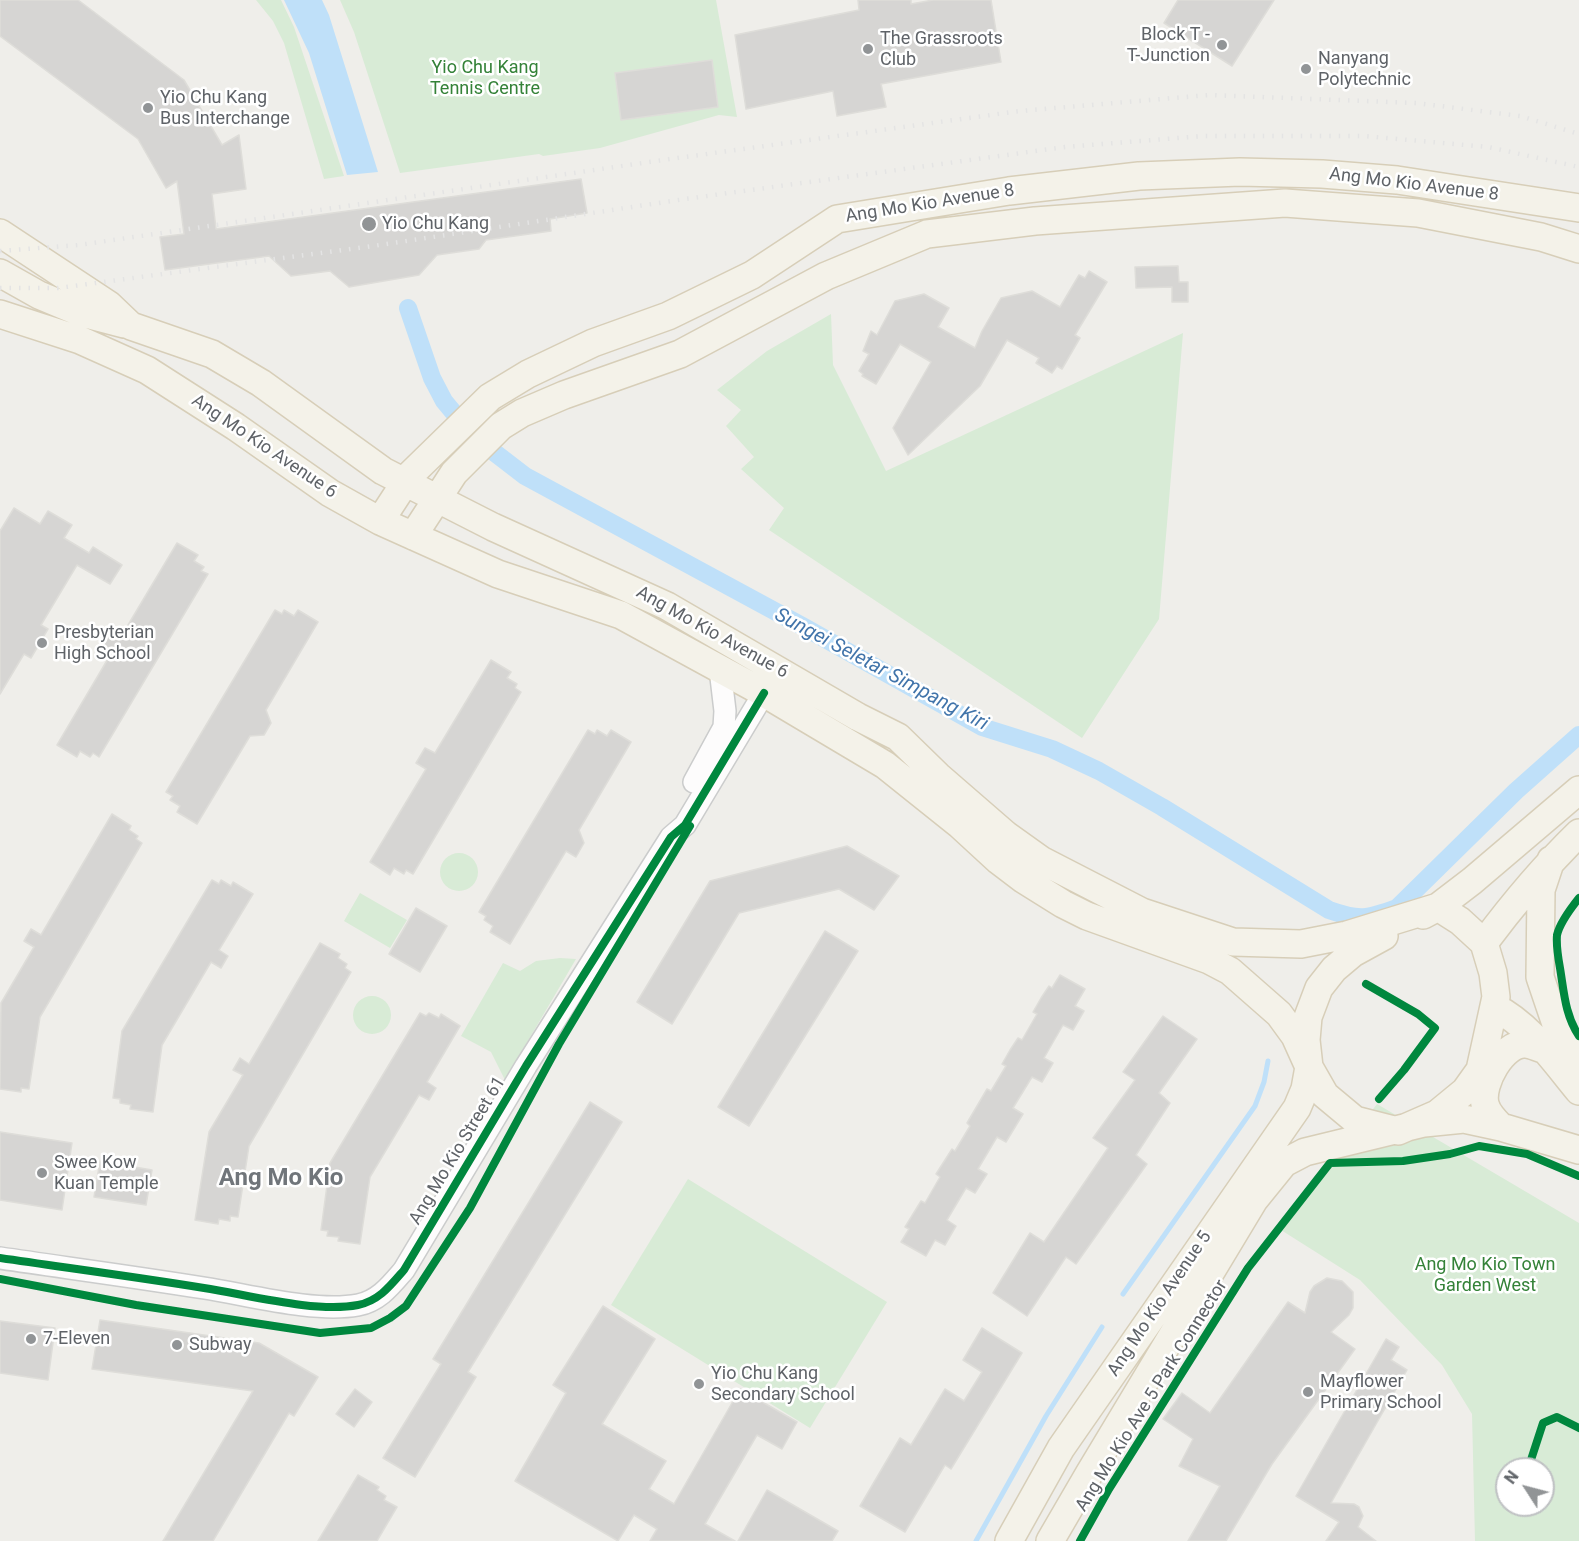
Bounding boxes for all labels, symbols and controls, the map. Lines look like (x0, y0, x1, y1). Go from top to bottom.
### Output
place label: Block T - T-Junction (1127, 24, 1210, 66)
place label: The Grassroots Club (880, 28, 1003, 70)
marker: Block T - T-Junction (1215, 38, 1229, 52)
marker: The Grassroots Club (861, 42, 875, 56)
place label: Nanyang Polytechnic (1318, 48, 1411, 90)
park label: Yio Chu Kang Tennis Centre (430, 57, 540, 100)
marker: Nanyang Polytechnic (1299, 62, 1313, 76)
place label: Yio Chu Kang Bus Interchange (160, 87, 290, 130)
marker: Yio Chu Kang Bus Interchange (141, 101, 155, 115)
street label: Ang Mo Kio Avenue 8 (1328, 164, 1500, 206)
street label: Ang Mo Kio Avenue 8 (844, 180, 1016, 228)
place label: Yio Chu Kang (382, 213, 489, 235)
marker: Yio Chu Kang (360, 215, 378, 233)
street label: Ang Mo Kio Avenue 6 (187, 390, 341, 504)
street label: Ang Mo Kio Avenue 6 (632, 582, 792, 684)
water label: Sungei Seletar Simpang Kiri (770, 603, 992, 737)
place label: Presbyterian High School (54, 622, 154, 664)
marker: Presbyterian High School (35, 636, 49, 650)
street label: Ang Mo Kio Street 61 (405, 1073, 511, 1229)
place label: Swee Kow Kuan Temple (54, 1152, 158, 1194)
district label: Ang Mo Kio (219, 1165, 343, 1193)
marker: Swee Kow Kuan Temple (35, 1166, 49, 1180)
street label: Ang Mo Kio Avenue 5 (1103, 1227, 1217, 1381)
park label: Ang Mo Kio Town Garden West (1415, 1254, 1555, 1296)
street label: Ang Mo Kio Ave 5 Park Connector (1072, 1276, 1232, 1516)
place label: 7-Eleven (43, 1328, 110, 1350)
marker: 7-Eleven (24, 1332, 38, 1346)
place label: Subway (189, 1334, 251, 1356)
marker: Subway (170, 1338, 184, 1352)
place label: Yio Chu Kang Secondary School (711, 1363, 855, 1406)
place label: Mayflower Primary School (1320, 1371, 1442, 1414)
marker: Yio Chu Kang Secondary School (692, 1377, 706, 1391)
marker: Mayflower Primary School (1301, 1385, 1315, 1399)
north arrow (1495, 1457, 1555, 1517)
text: N (1501, 1467, 1523, 1487)

